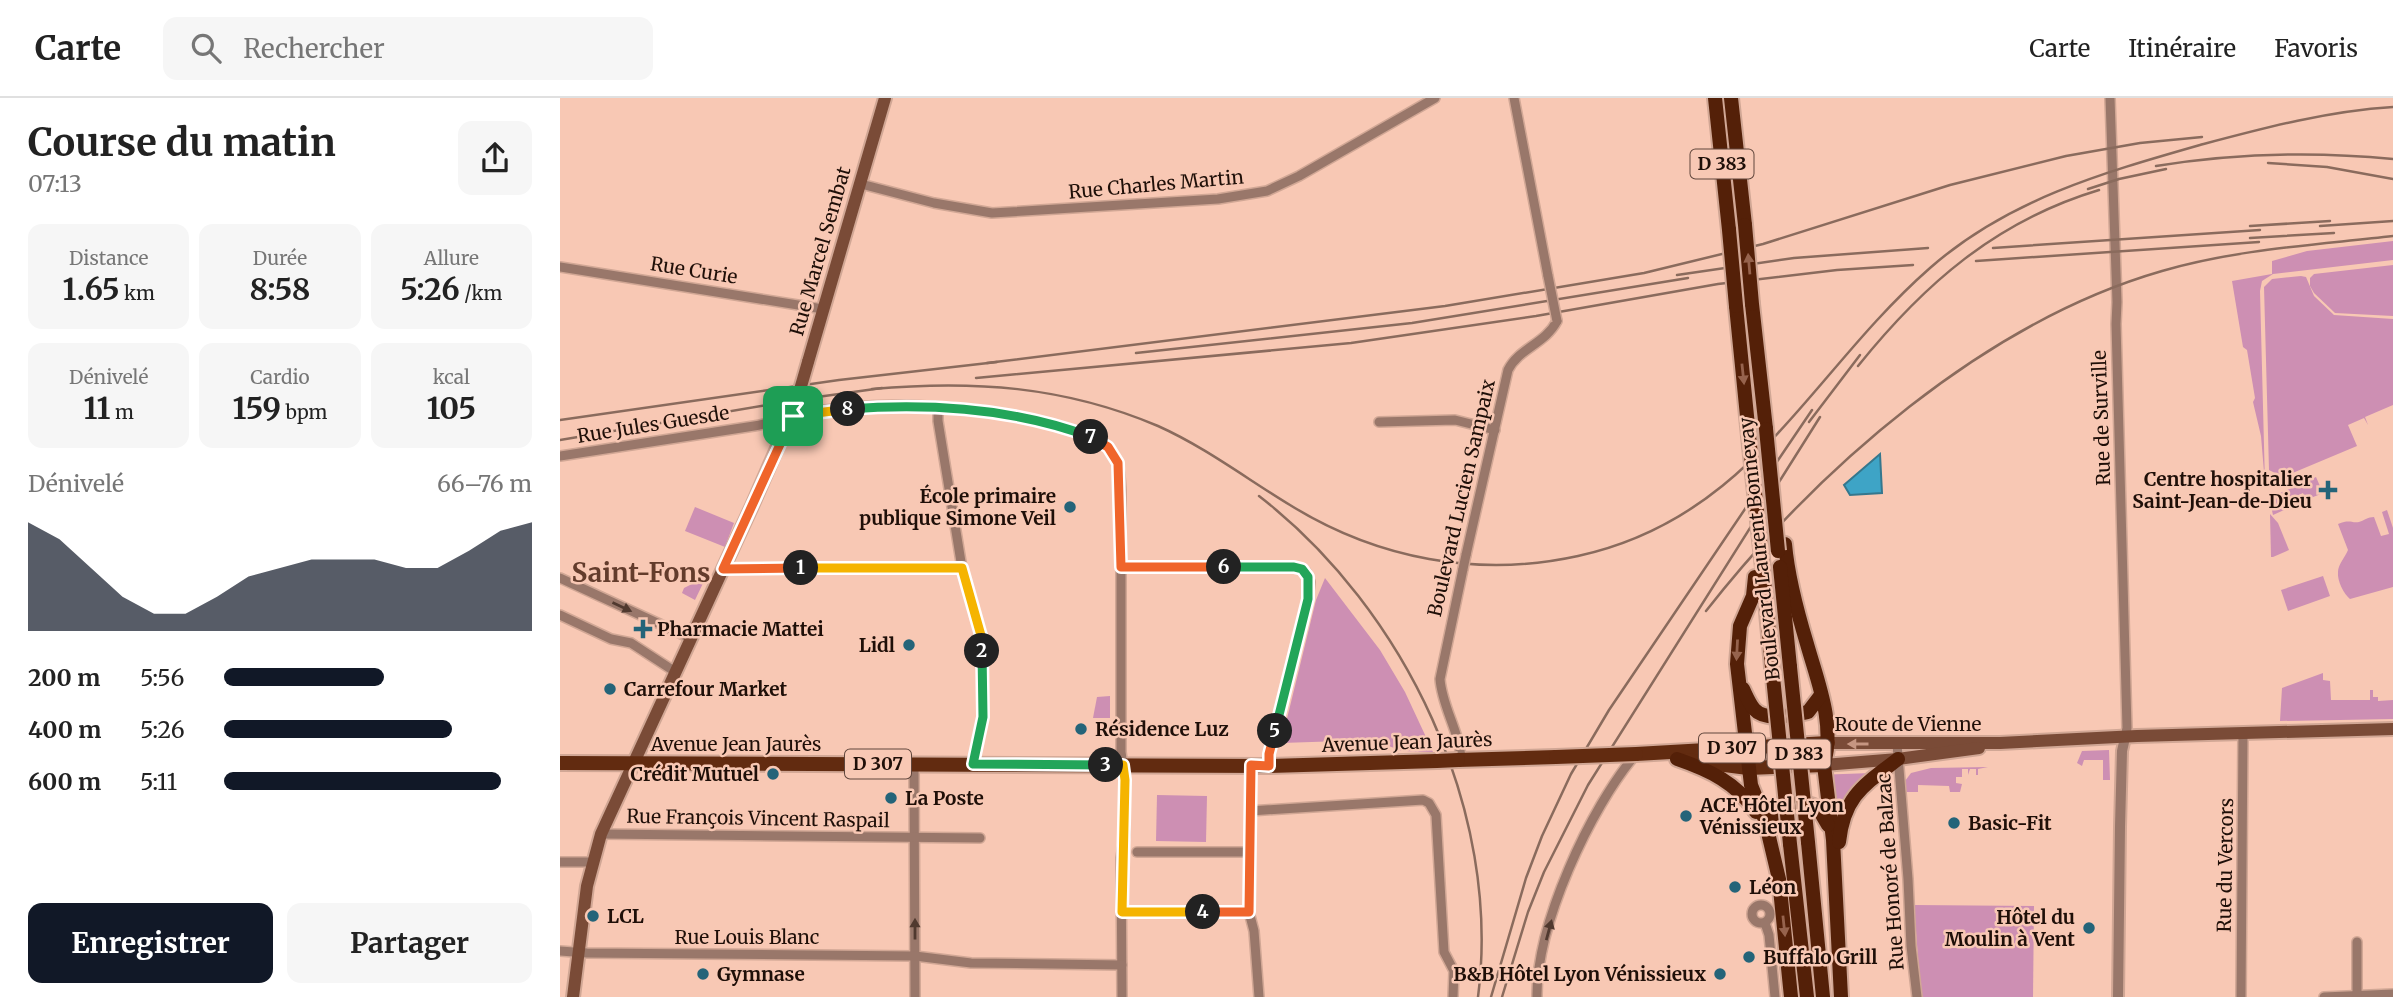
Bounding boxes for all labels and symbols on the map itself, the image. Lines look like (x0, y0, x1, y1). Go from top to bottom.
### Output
road number: D 383 (1690, 150, 1754, 178)
street label: Rue Marcel Sembat (784, 163, 856, 338)
street label: Rue Charles Martin (1067, 164, 1245, 204)
street label: Rue Curie (649, 251, 739, 289)
one-way arrow (1743, 253, 1754, 275)
street label: Rue de Surville (2087, 350, 2115, 486)
one-way arrow (1738, 363, 1749, 385)
street label: Boulevard Lucien Sampaix (1422, 376, 1500, 619)
pin (763, 386, 823, 446)
pin: 8 (830, 392, 866, 426)
street label: Rue Jules Guesde (575, 400, 731, 448)
street label: Boulevard Laurent Bonnevay (1733, 416, 1785, 682)
pin: 7 (1074, 420, 1108, 454)
place label: Centre hospitalier Saint-Jean-de-Dieu (2132, 467, 2312, 513)
marker: Centre hospitalier Saint-Jean-de-Dieu (2318, 480, 2338, 500)
place label: École primaire publique Simone Veil (859, 484, 1056, 530)
marker: École primaire publique Simone Veil (1062, 499, 1078, 515)
pin: 1 (784, 550, 818, 586)
pin: 6 (1206, 550, 1242, 584)
district label: Saint-Fons (572, 556, 710, 589)
one-way arrow (612, 601, 632, 613)
place label: Pharmacie Mattei (657, 617, 824, 641)
marker: Pharmacie Mattei (635, 621, 651, 637)
place label: Lidl (859, 633, 895, 657)
pin: 2 (964, 634, 1000, 668)
marker: Lidl (901, 637, 917, 653)
one-way arrow (1731, 639, 1742, 661)
place label: Carrefour Market (624, 677, 787, 701)
marker: Carrefour Market (602, 681, 618, 697)
street label: Route de Vienne (1835, 712, 1982, 736)
pin: 5 (1258, 714, 1292, 748)
place label: Résidence Luz (1095, 717, 1229, 741)
marker: Résidence Luz (1073, 721, 1089, 737)
street label: Avenue Jean Jaurès (1320, 727, 1493, 757)
street label: Avenue Jean Jaurès (650, 732, 821, 756)
road number: D 307 (1699, 734, 1765, 762)
one-way arrow (1847, 738, 1869, 749)
road number: D 383 (1768, 740, 1830, 768)
pin: 3 (1088, 748, 1124, 782)
road number: D 307 (845, 750, 911, 778)
place label: Crédit Mutuel (631, 762, 759, 786)
marker: Crédit Mutuel (765, 766, 781, 782)
street label: Rue Honoré de Balzac (1871, 773, 1909, 971)
place label: La Poste (905, 786, 984, 810)
marker: La Poste (883, 790, 899, 806)
place label: ACE Hôtel Lyon Vénissieux (1699, 793, 1844, 839)
street label: Rue du Vercors (2212, 797, 2238, 933)
street label: Rue François Vincent Raspail (626, 804, 890, 832)
marker: ACE Hôtel Lyon Vénissieux (1678, 808, 1694, 824)
place label: Basic-Fit (1968, 811, 2052, 835)
marker: Basic-Fit (1946, 815, 1962, 831)
place label: Léon (1749, 875, 1796, 899)
marker: Léon (1727, 879, 1743, 895)
pin: 4 (1186, 894, 1220, 930)
place label: LCL (607, 904, 644, 928)
place label: Hôtel du Moulin à Vent (1945, 905, 2075, 951)
marker: LCL (585, 908, 601, 924)
one-way arrow (1779, 915, 1790, 937)
one-way arrow (909, 918, 921, 940)
one-way arrow (1544, 919, 1554, 940)
marker: Hôtel du Moulin à Vent (2081, 920, 2097, 936)
street label: Rue Louis Blanc (675, 925, 819, 949)
place label: Buffalo Grill (1763, 945, 1877, 969)
marker: Buffalo Grill (1741, 949, 1757, 965)
place label: Gymnase (717, 962, 805, 986)
place label: B&B Hôtel Lyon Vénissieux (1453, 962, 1706, 986)
marker: Gymnase (695, 966, 711, 982)
marker: B&B Hôtel Lyon Vénissieux (1712, 966, 1728, 982)

